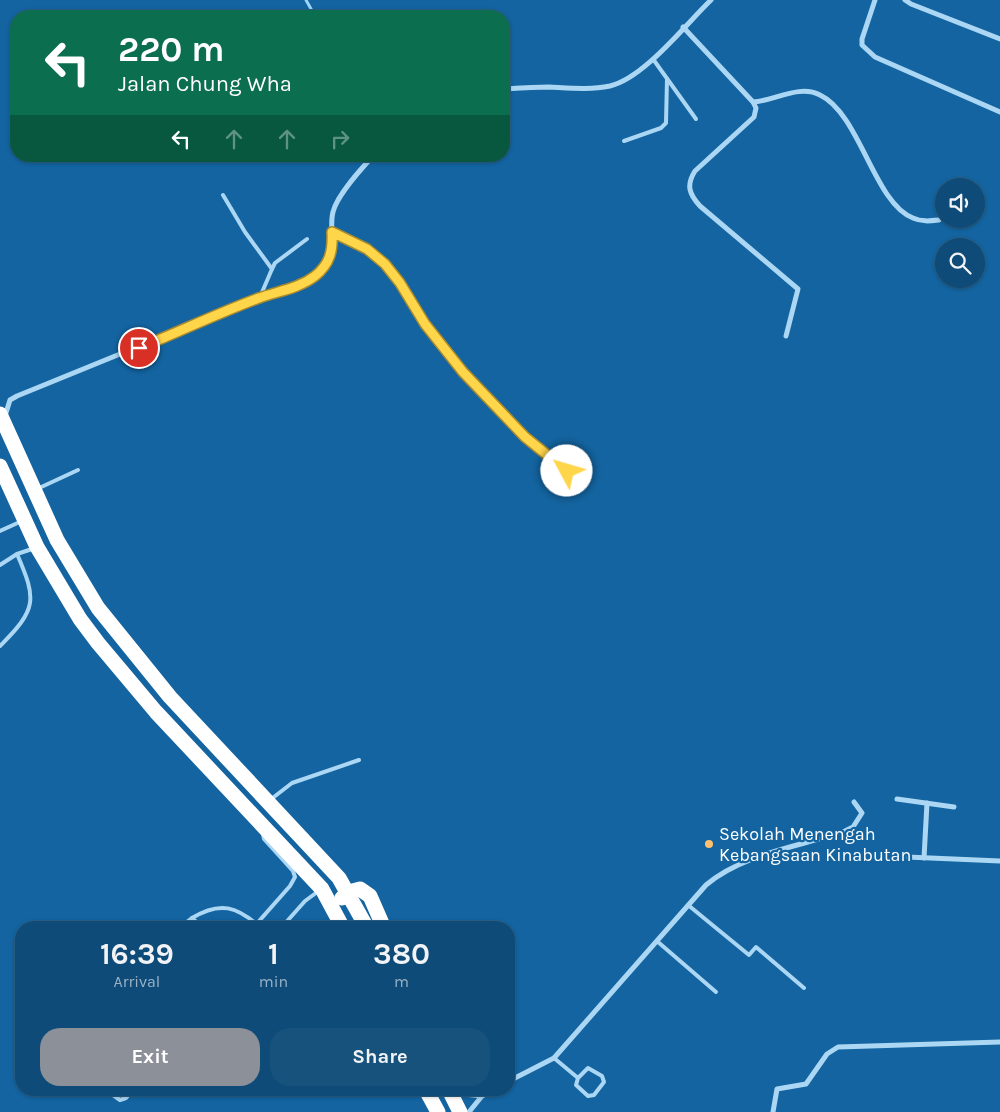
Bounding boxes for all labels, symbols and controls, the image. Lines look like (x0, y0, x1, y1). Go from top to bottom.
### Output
text: 220 m (118, 29, 225, 70)
icon: left (35, 30, 100, 95)
text: Jalan Chung Wha (118, 71, 292, 97)
icon: left (167, 125, 195, 153)
icon: ahead (220, 125, 248, 153)
icon: ahead (273, 125, 301, 153)
icon: right (326, 125, 354, 153)
map controls (935, 178, 985, 288)
button: sound (935, 178, 985, 228)
button: search (935, 238, 985, 288)
pin (118, 327, 160, 369)
icon: arrive (125, 334, 153, 362)
position arrow (540, 444, 592, 496)
place label: Sekolah Menengah Kebangsaan Kinabutan (719, 823, 911, 866)
marker: Sekolah Menengah Kebangsaan Kinabutan (703, 838, 715, 850)
text: 16:39 (100, 936, 174, 972)
text: 1 (268, 936, 279, 972)
text: 380 (373, 936, 430, 972)
text: Arrival (113, 972, 160, 991)
text: min (259, 972, 288, 991)
text: m (394, 972, 409, 991)
button: Exit (40, 1028, 260, 1086)
button: Share (270, 1028, 490, 1086)

